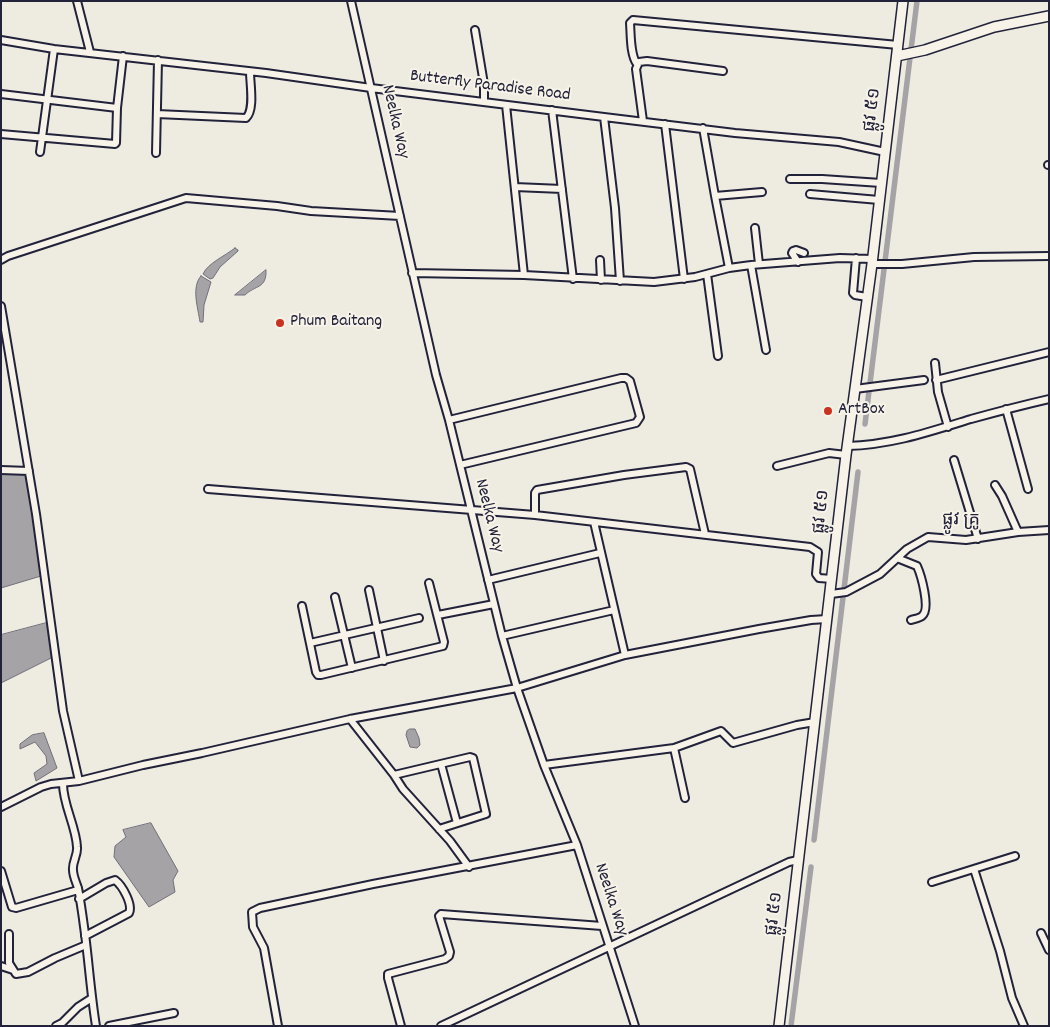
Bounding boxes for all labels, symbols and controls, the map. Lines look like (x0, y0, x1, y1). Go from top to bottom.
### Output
street label: Butterfly Paradise Road (409, 66, 571, 108)
street label: Neelka Way (375, 83, 413, 161)
street label: ផ្លូវ ៥១ (861, 87, 887, 133)
place label: Phum Baitang (290, 312, 382, 334)
marker: Phum Baitang (274, 317, 286, 329)
place label: ArtBox (838, 400, 884, 422)
marker: ArtBox (822, 405, 834, 417)
street label: Neelka Way (468, 477, 508, 555)
street label: ផ្លូវ ៥១ (810, 489, 836, 535)
street label: ផ្លូវ គ្រូ (942, 511, 980, 533)
street label: Neelka Way (588, 861, 632, 939)
street label: ផ្លូវ ៥១ (763, 891, 789, 937)

